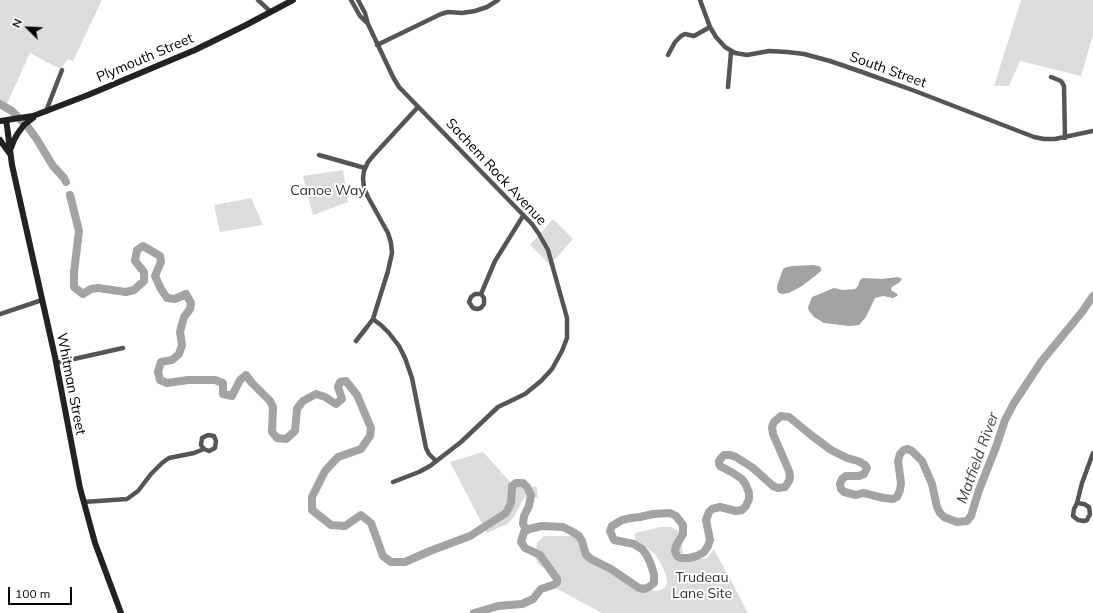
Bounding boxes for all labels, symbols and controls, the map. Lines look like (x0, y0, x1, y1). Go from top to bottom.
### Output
north arrow (8, 8, 48, 48)
text: N (9, 16, 25, 30)
street label: Plymouth Street (94, 30, 196, 86)
street label: South Street (847, 48, 929, 92)
street label: Sachem Rock Avenue (442, 115, 550, 229)
park label: Canoe Way (290, 183, 366, 199)
street label: Whitman Street (53, 332, 89, 436)
water label: Matfield River (953, 410, 1003, 506)
park label: Trudeau Lane Site (672, 570, 732, 602)
scale bar (10, 579, 74, 605)
text: 100 m (15, 586, 50, 601)

